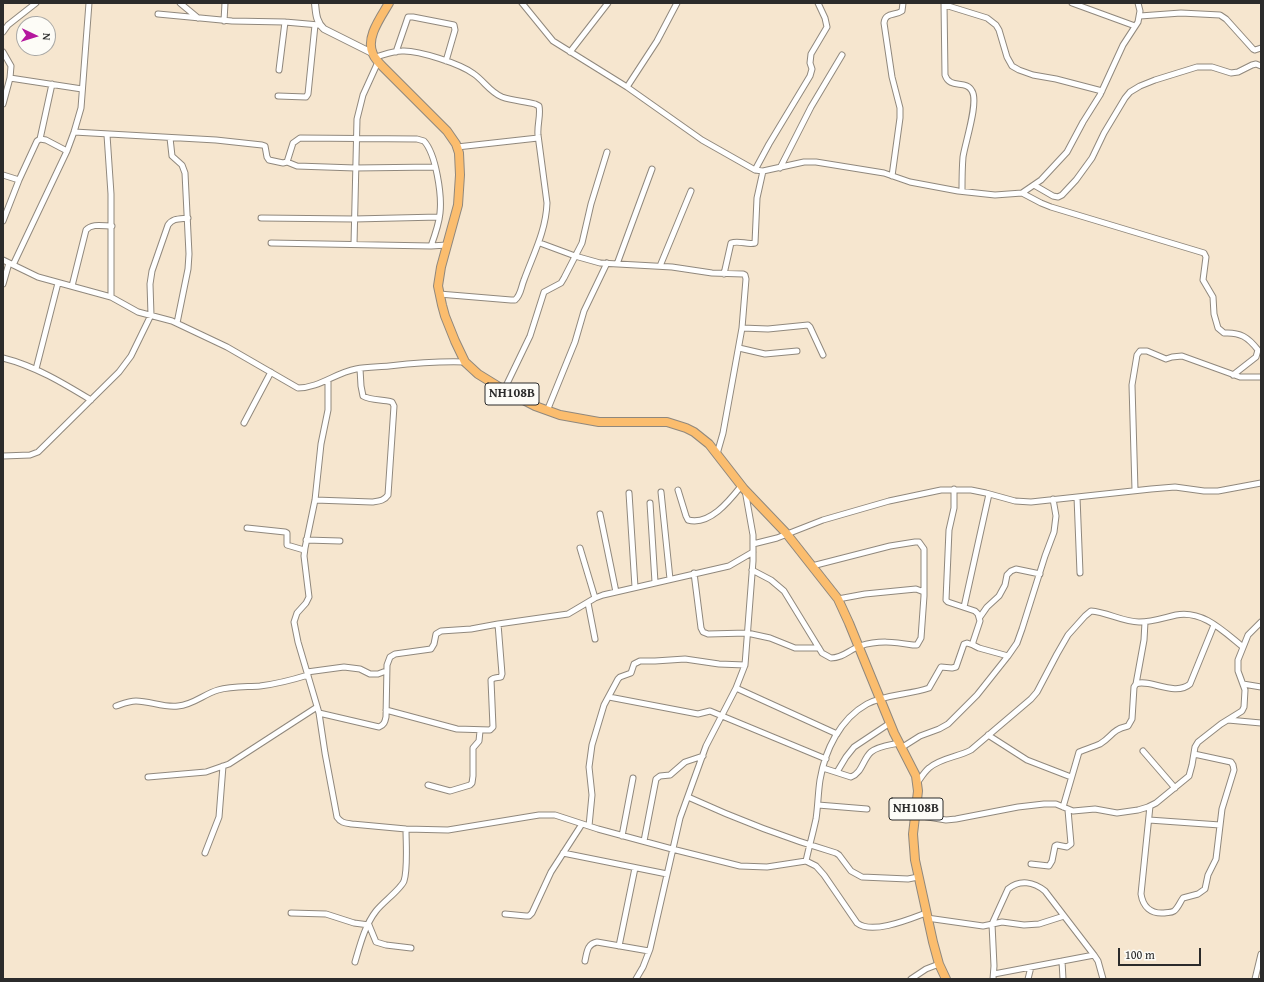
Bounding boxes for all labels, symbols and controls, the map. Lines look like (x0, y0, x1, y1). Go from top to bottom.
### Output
north arrow (16, 16, 56, 56)
text: N (39, 33, 55, 41)
road number: NH108B (485, 383, 539, 405)
road number: NH108B (889, 798, 943, 820)
scale bar (1120, 940, 1203, 966)
text: 100 m (1125, 946, 1155, 963)

